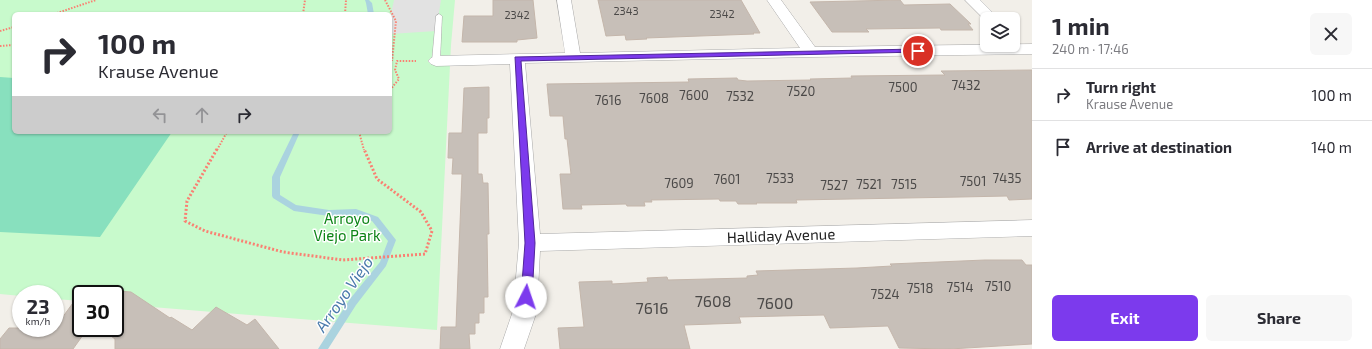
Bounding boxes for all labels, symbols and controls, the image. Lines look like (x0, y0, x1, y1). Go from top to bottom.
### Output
house number: 2343 (613, 4, 639, 17)
house number: 2342 (709, 7, 735, 20)
house number: 2342 (504, 8, 530, 21)
text: 1 min (1052, 11, 1110, 40)
map controls (980, 12, 1020, 52)
button: layers (980, 12, 1020, 52)
button: close (1310, 13, 1352, 55)
text: 100 m (98, 26, 176, 60)
icon: right (32, 28, 84, 80)
pin (901, 34, 935, 68)
icon: arrive (907, 40, 929, 62)
text: 240 m · 17:46 (1052, 41, 1129, 57)
text: Krause Avenue (98, 60, 219, 82)
house number: 7432 (951, 77, 981, 93)
text: Turn right (1086, 78, 1156, 96)
house number: 7500 (888, 79, 918, 95)
house number: 7520 (787, 83, 815, 99)
icon: right (1052, 84, 1074, 106)
text: 100 m (1311, 86, 1352, 104)
house number: 7600 (679, 87, 709, 103)
house number: 7532 (726, 88, 754, 104)
house number: 7608 (639, 90, 669, 106)
house number: 7616 (595, 92, 621, 108)
text: Krause Avenue (1086, 96, 1173, 112)
icon: left (149, 104, 171, 126)
icon: ahead (191, 104, 213, 126)
icon: right (233, 104, 255, 126)
icon: arrive (1052, 136, 1074, 158)
text: Arrive at destination (1086, 138, 1232, 156)
text: 140 m (1311, 138, 1352, 156)
house number: 7533 (766, 170, 794, 186)
house number: 7435 (993, 170, 1021, 186)
house number: 7601 (713, 171, 741, 187)
house number: 7501 (960, 173, 986, 189)
house number: 7609 (664, 175, 694, 191)
house number: 7521 (856, 176, 882, 192)
house number: 7515 (891, 176, 917, 192)
house number: 7527 (820, 177, 848, 193)
park label: Arroyo Viejo Park (313, 209, 381, 245)
street label: Halliday Avenue (726, 224, 836, 246)
water label: Arroyo Viejo (310, 252, 377, 336)
position arrow (505, 276, 547, 318)
house number: 7510 (985, 278, 1011, 294)
house number: 7514 (947, 279, 973, 295)
house number: 7518 (907, 280, 933, 296)
speed limit sign: 30 (72, 285, 124, 337)
house number: 7524 (871, 286, 899, 302)
house number: 7608 (695, 291, 731, 310)
house number: 7600 (757, 293, 793, 312)
text: 23 (27, 294, 49, 318)
button: Exit (1052, 295, 1198, 341)
button: Share (1206, 295, 1352, 341)
house number: 7616 (636, 298, 668, 317)
text: km/h (26, 315, 50, 327)

